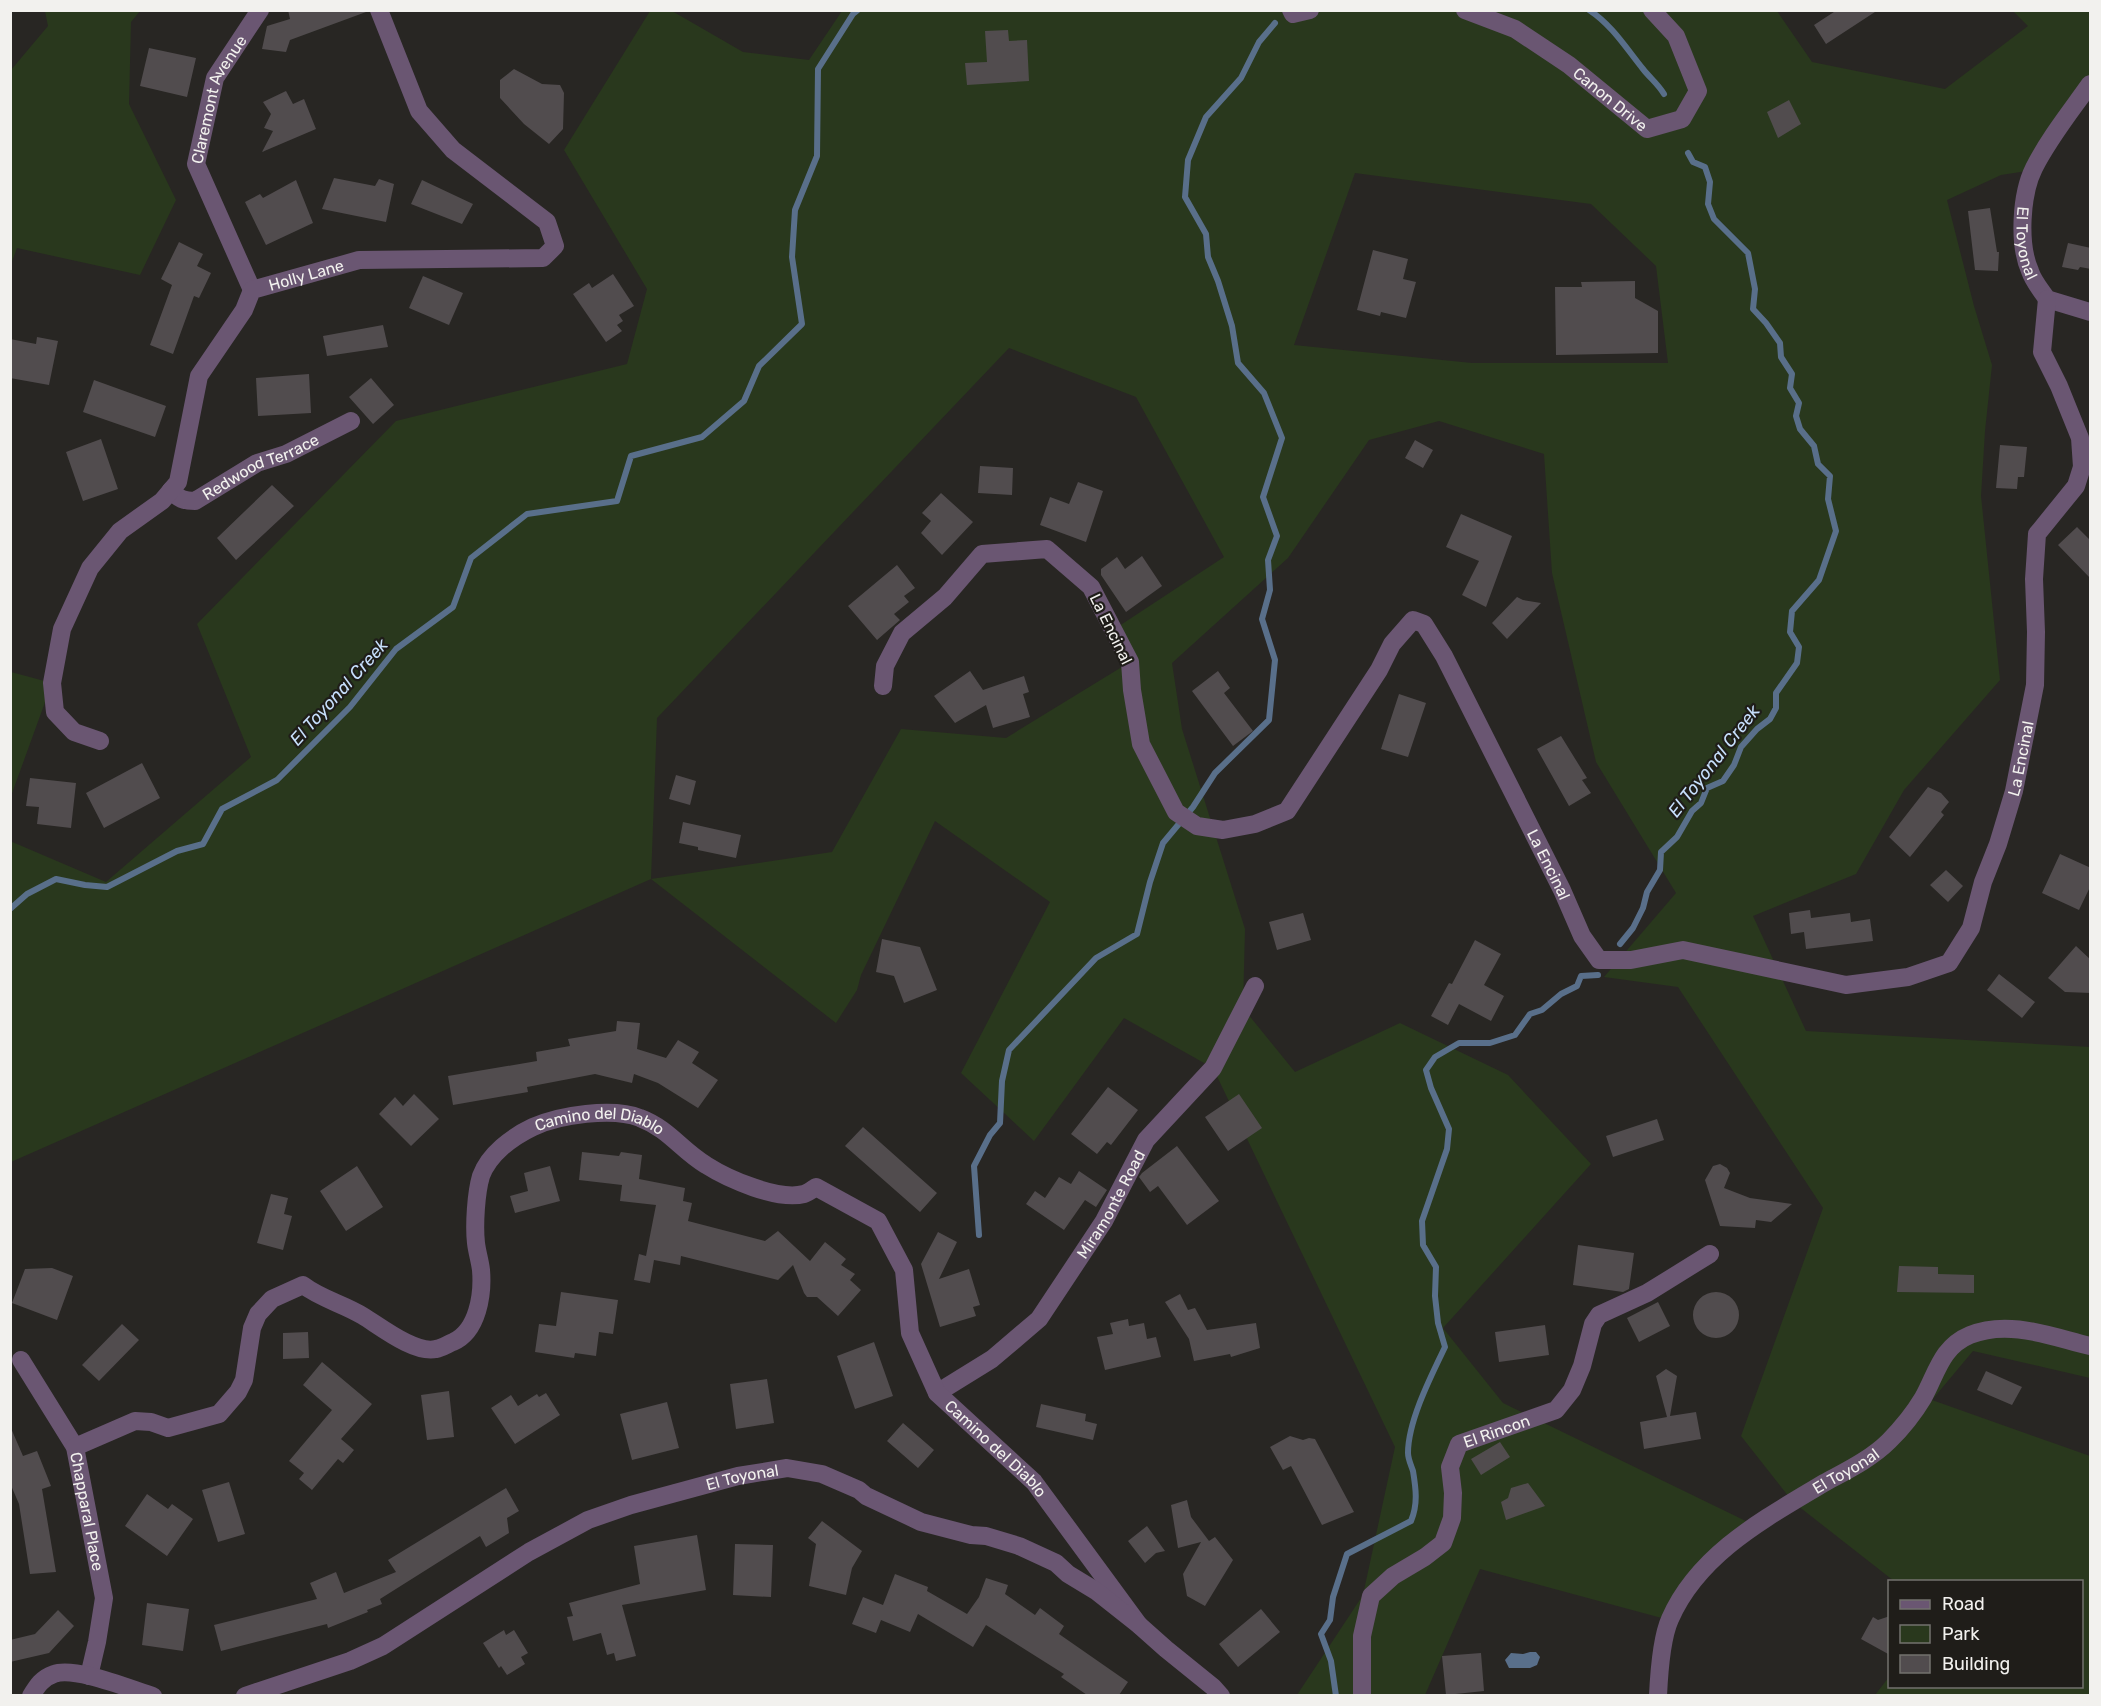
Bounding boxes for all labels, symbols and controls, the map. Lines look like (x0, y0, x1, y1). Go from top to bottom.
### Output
street label: Claremont Avenue (187, 31, 250, 166)
street label: Canon Drive (1569, 63, 1652, 135)
street label: El Toyonal (2013, 206, 2042, 283)
street label: Holly Lane (266, 255, 346, 294)
street label: Redwood Terrace (199, 429, 322, 504)
street label: La Encinal (1086, 591, 1136, 667)
water label: El Toyonal Creek (285, 633, 393, 750)
water label: El Toyonal Creek (1663, 700, 1765, 821)
street label: La Encinal (2003, 719, 2037, 799)
street label: La Encinal (1523, 826, 1575, 903)
street label: Camino del Diablo (532, 1103, 668, 1138)
street label: Miramonte Road (1072, 1147, 1149, 1262)
street label: Camino del Diablo (941, 1396, 1051, 1500)
street label: El Rincon (1461, 1410, 1532, 1451)
street label: El Toyonal (1809, 1444, 1883, 1497)
street label: Chapparal Place (67, 1450, 108, 1572)
street label: El Toyonal (704, 1460, 780, 1494)
legend (1888, 1580, 2083, 1688)
text: Road (1942, 1593, 1985, 1615)
text: Park (1942, 1623, 1980, 1645)
text: Building (1942, 1653, 2010, 1675)

